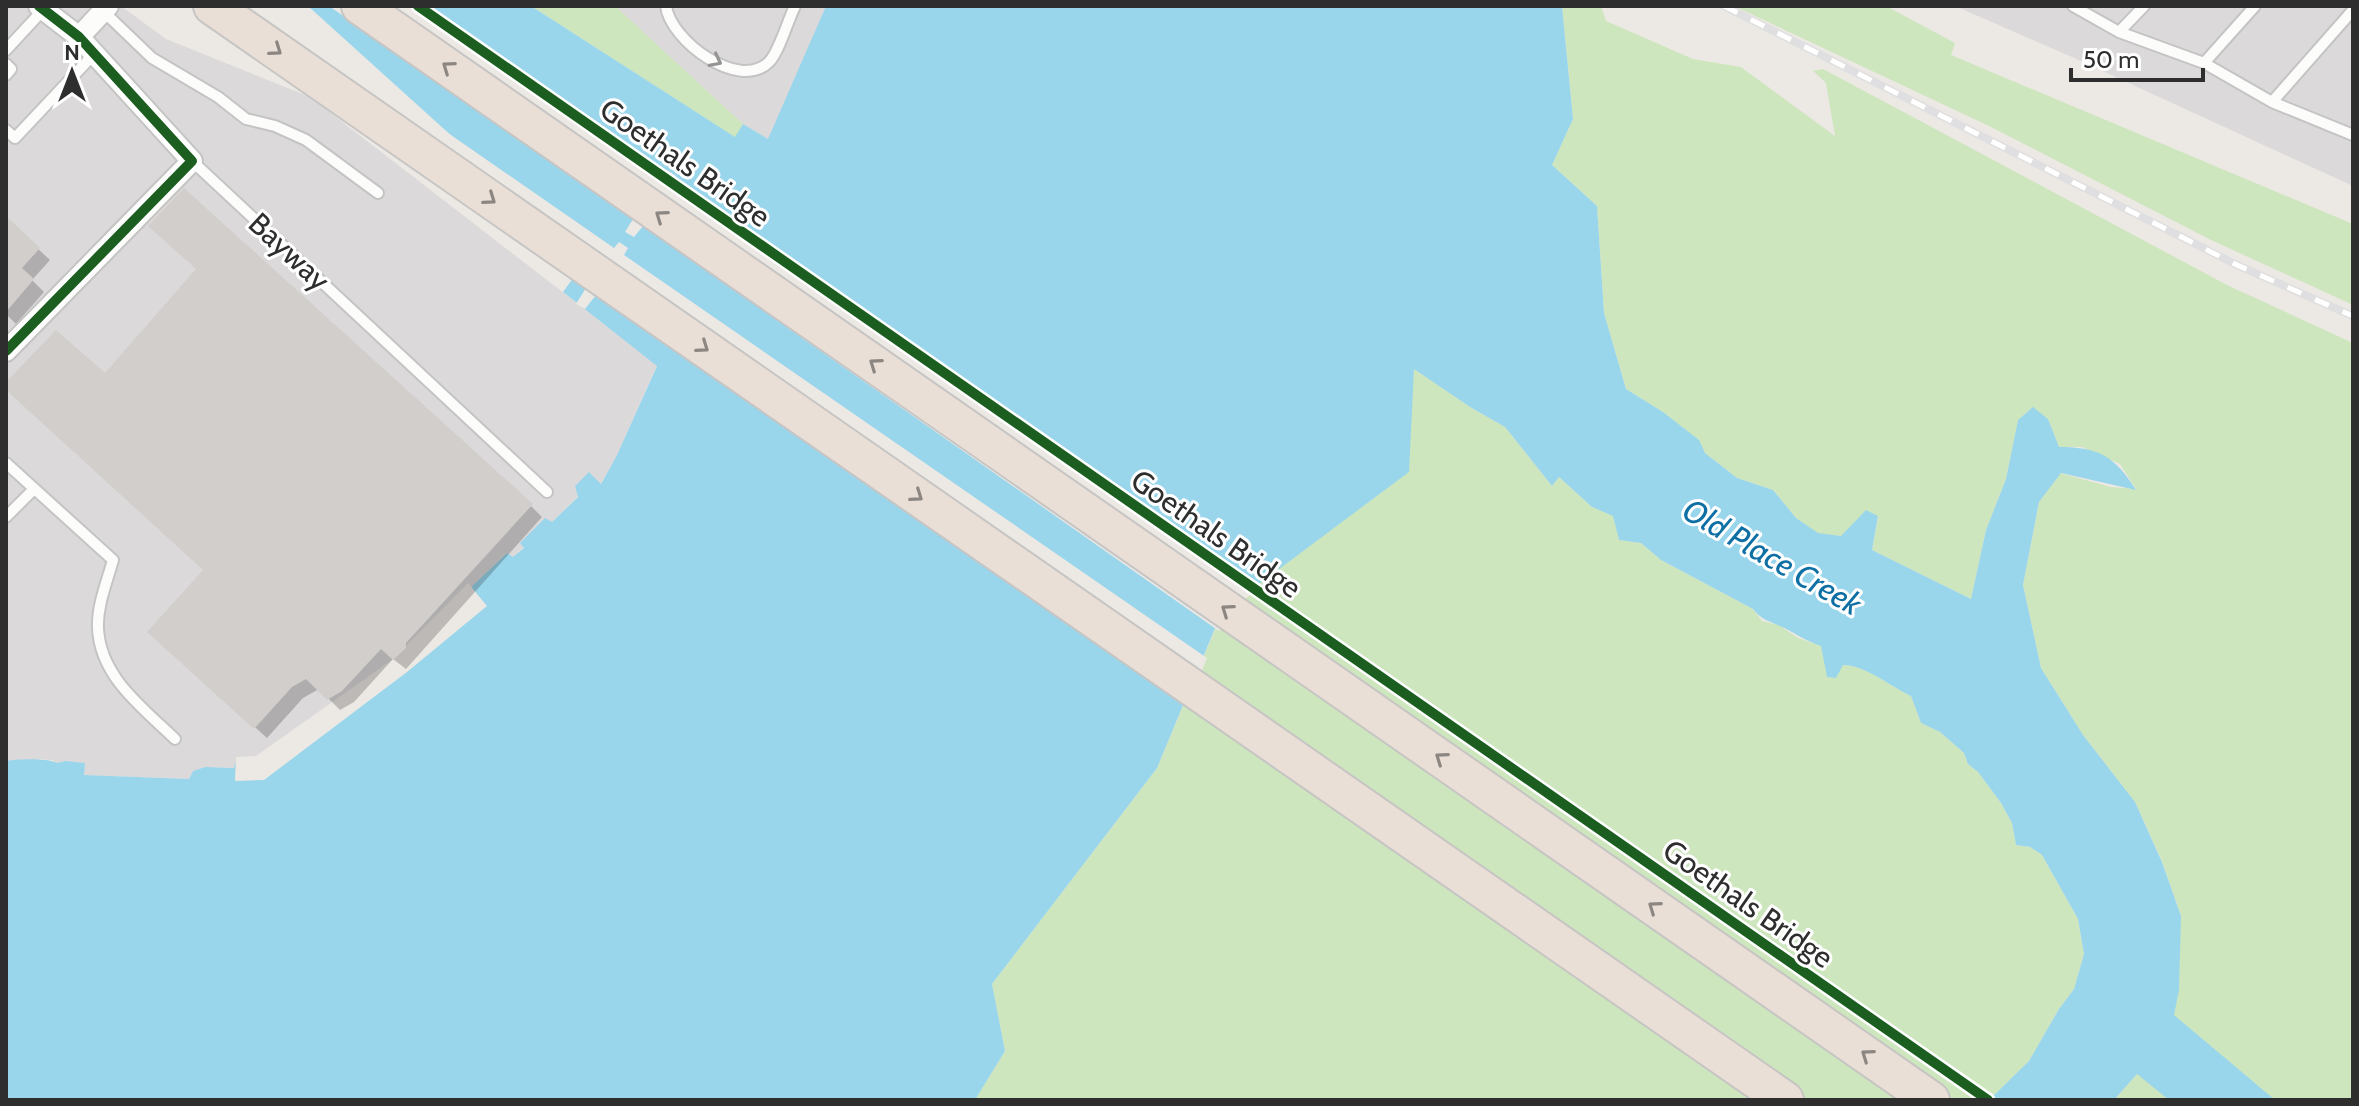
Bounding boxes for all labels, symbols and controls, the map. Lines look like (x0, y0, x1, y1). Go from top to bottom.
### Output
north arrow (32, 32, 112, 112)
scale bar (2071, 32, 2203, 82)
text: N (64, 39, 80, 66)
one-way arrow (268, 40, 282, 55)
text: 50 m (2083, 45, 2139, 74)
one-way arrow (708, 51, 723, 67)
one-way arrow (442, 62, 456, 77)
street label: Goethals Bridge (593, 90, 778, 235)
one-way arrow (481, 189, 495, 204)
street label: Bayway (241, 205, 338, 298)
one-way arrow (656, 211, 670, 226)
one-way arrow (695, 337, 709, 352)
one-way arrow (869, 359, 883, 374)
street label: Goethals Bridge (1124, 461, 1309, 606)
one-way arrow (908, 486, 922, 501)
water label: Old Place Creek (1676, 490, 1870, 624)
one-way arrow (1222, 605, 1236, 620)
one-way arrow (1435, 753, 1449, 768)
street label: Goethals Bridge (1656, 831, 1841, 976)
one-way arrow (1648, 902, 1662, 917)
one-way arrow (1862, 1050, 1876, 1065)

